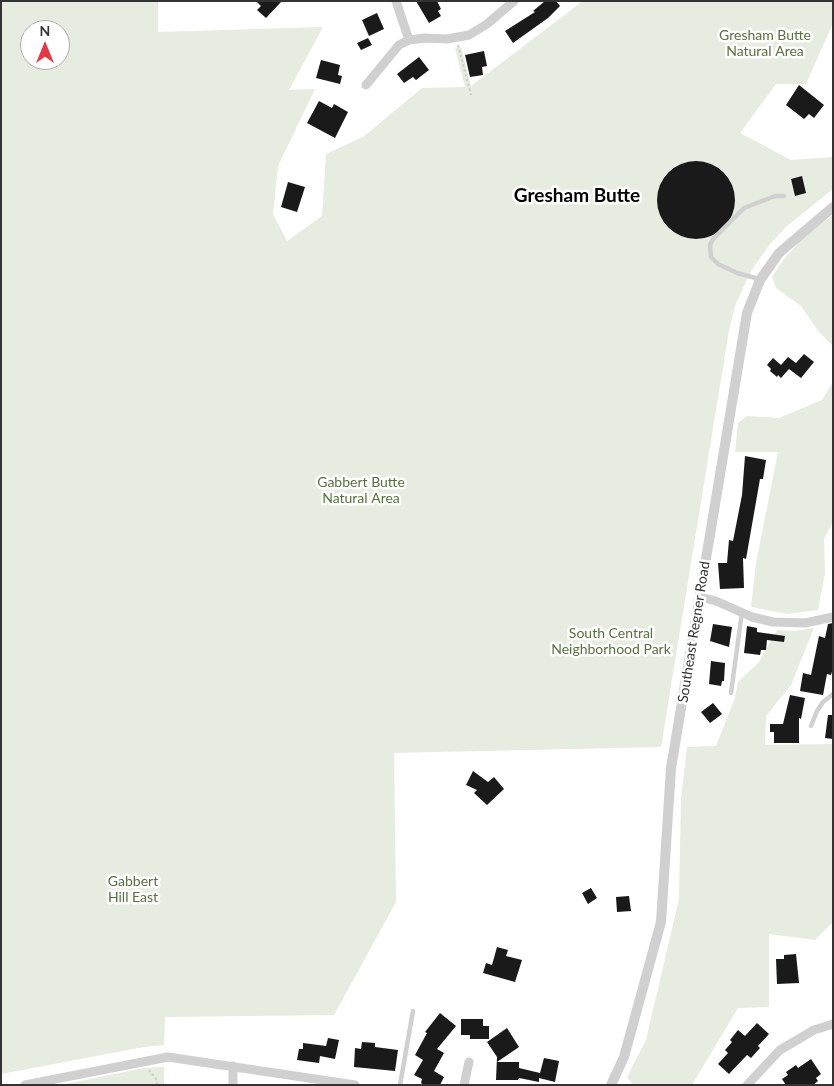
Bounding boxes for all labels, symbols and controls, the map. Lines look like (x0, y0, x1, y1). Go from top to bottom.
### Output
north arrow (20, 20, 70, 70)
text: N (40, 22, 50, 39)
park label: Gresham Butte Natural Area (719, 27, 811, 59)
district label: Gresham Butte (514, 185, 640, 207)
park label: Gabbert Butte Natural Area (317, 474, 405, 507)
street label: Southeast Regner Road (675, 560, 713, 704)
park label: South Central Neighborhood Park (551, 625, 671, 658)
park label: Gabbert Hill East (108, 873, 158, 906)

